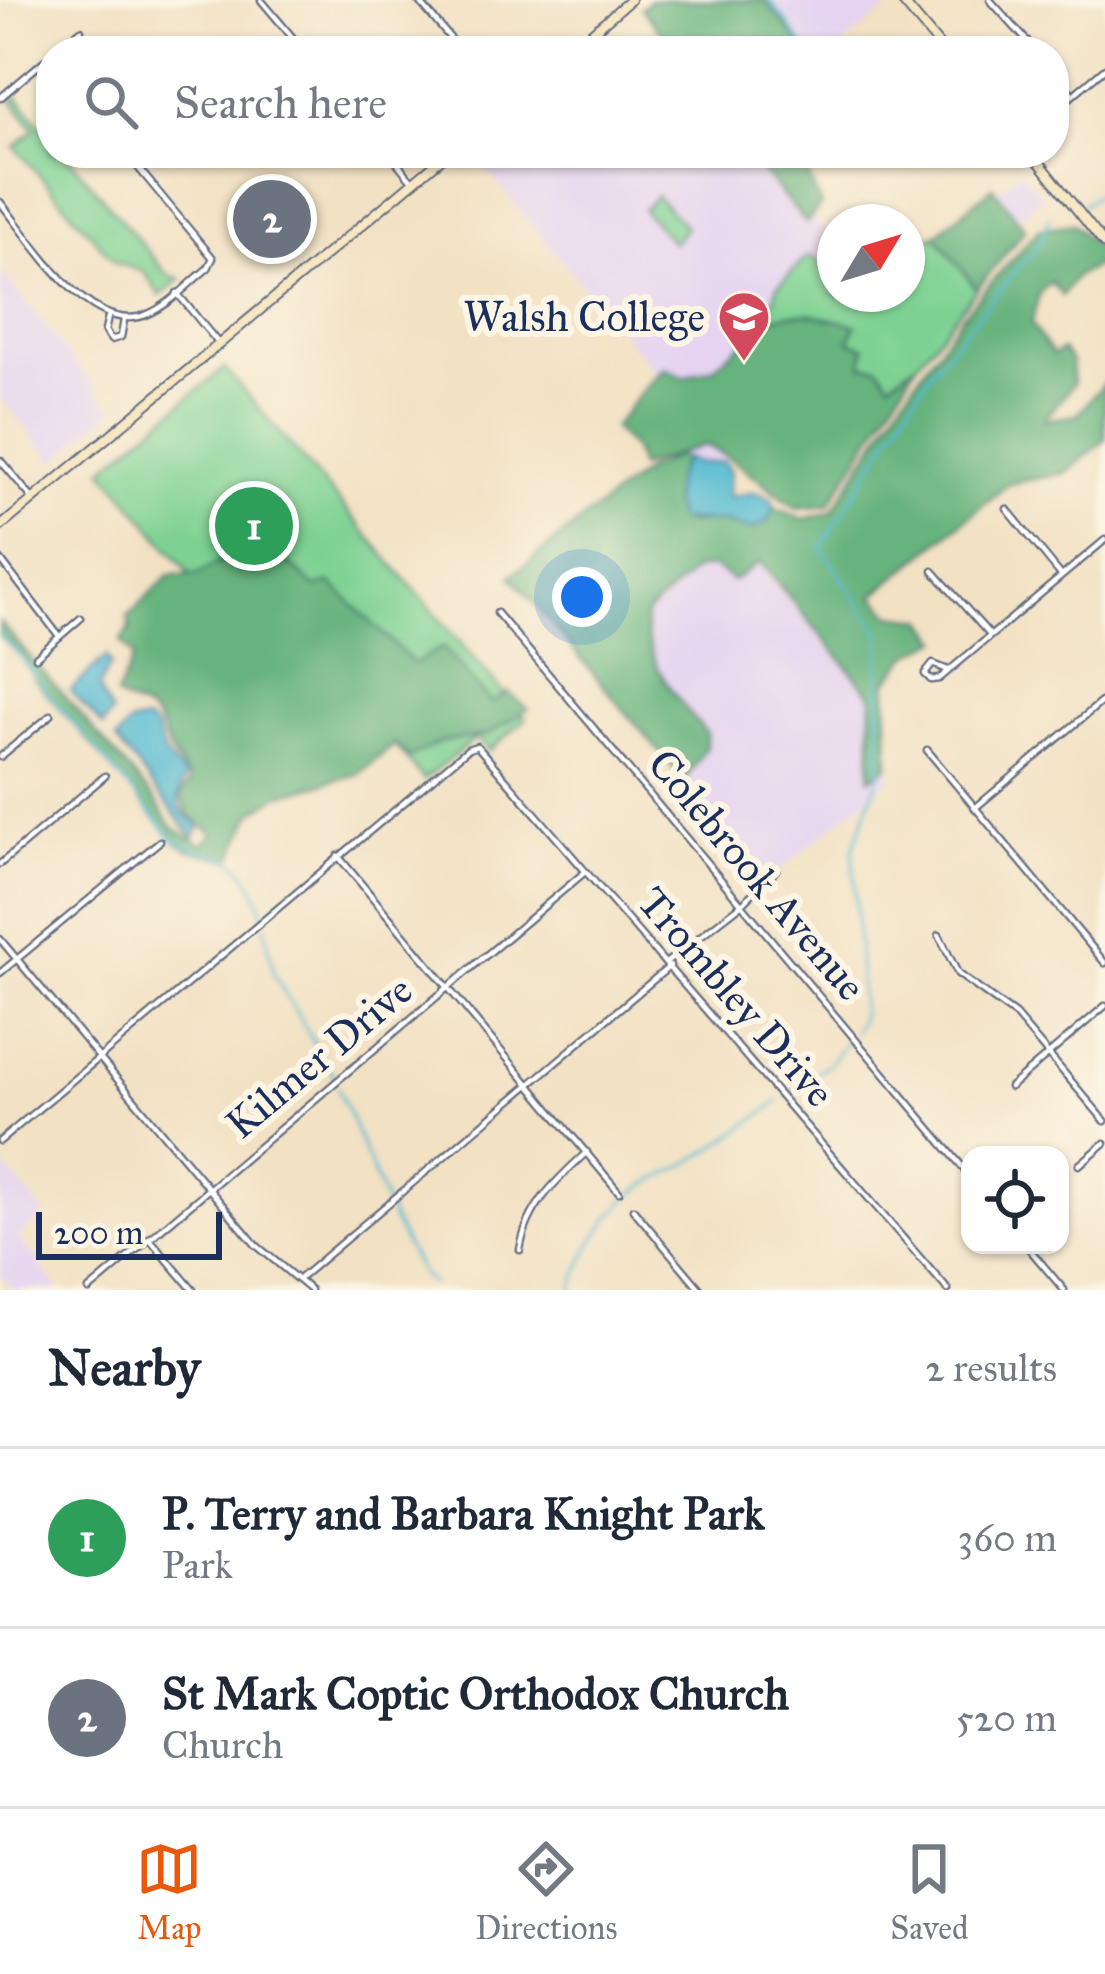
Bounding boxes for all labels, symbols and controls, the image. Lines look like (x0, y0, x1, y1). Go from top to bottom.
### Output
search box (36, 36, 1069, 168)
icon: search (78, 69, 144, 135)
text: Search here (174, 75, 387, 130)
pin: 2 (233, 174, 311, 264)
north arrow (817, 204, 925, 312)
school or university icon: Walsh College (716, 289, 772, 363)
place label: Walsh College (463, 291, 705, 343)
pin: 1 (215, 481, 293, 571)
your location (552, 567, 612, 627)
street label: Colebrook Avenue (637, 739, 877, 1011)
street label: Trombley Drive (626, 876, 846, 1118)
street label: Kilmer Drive (215, 964, 423, 1150)
map controls (961, 1146, 1069, 1254)
button: locate (961, 1146, 1069, 1254)
scale bar (36, 1206, 222, 1259)
text: 200 m (54, 1213, 144, 1253)
text: Nearby (48, 1337, 200, 1399)
text: 2 results (925, 1344, 1057, 1392)
text: P. Terry and Barbara Knight Park (162, 1486, 764, 1541)
text: 1 (79, 1514, 95, 1562)
text: 360 m (958, 1514, 1057, 1562)
text: Park (162, 1541, 233, 1589)
text: St Mark Coptic Orthodox Church (162, 1666, 789, 1721)
text: 2 (77, 1694, 97, 1742)
text: 520 m (956, 1694, 1057, 1742)
text: Church (162, 1721, 283, 1769)
tab: Map (136, 1836, 202, 1948)
tab: Directions (475, 1836, 617, 1948)
tab: Saved (890, 1836, 969, 1948)

